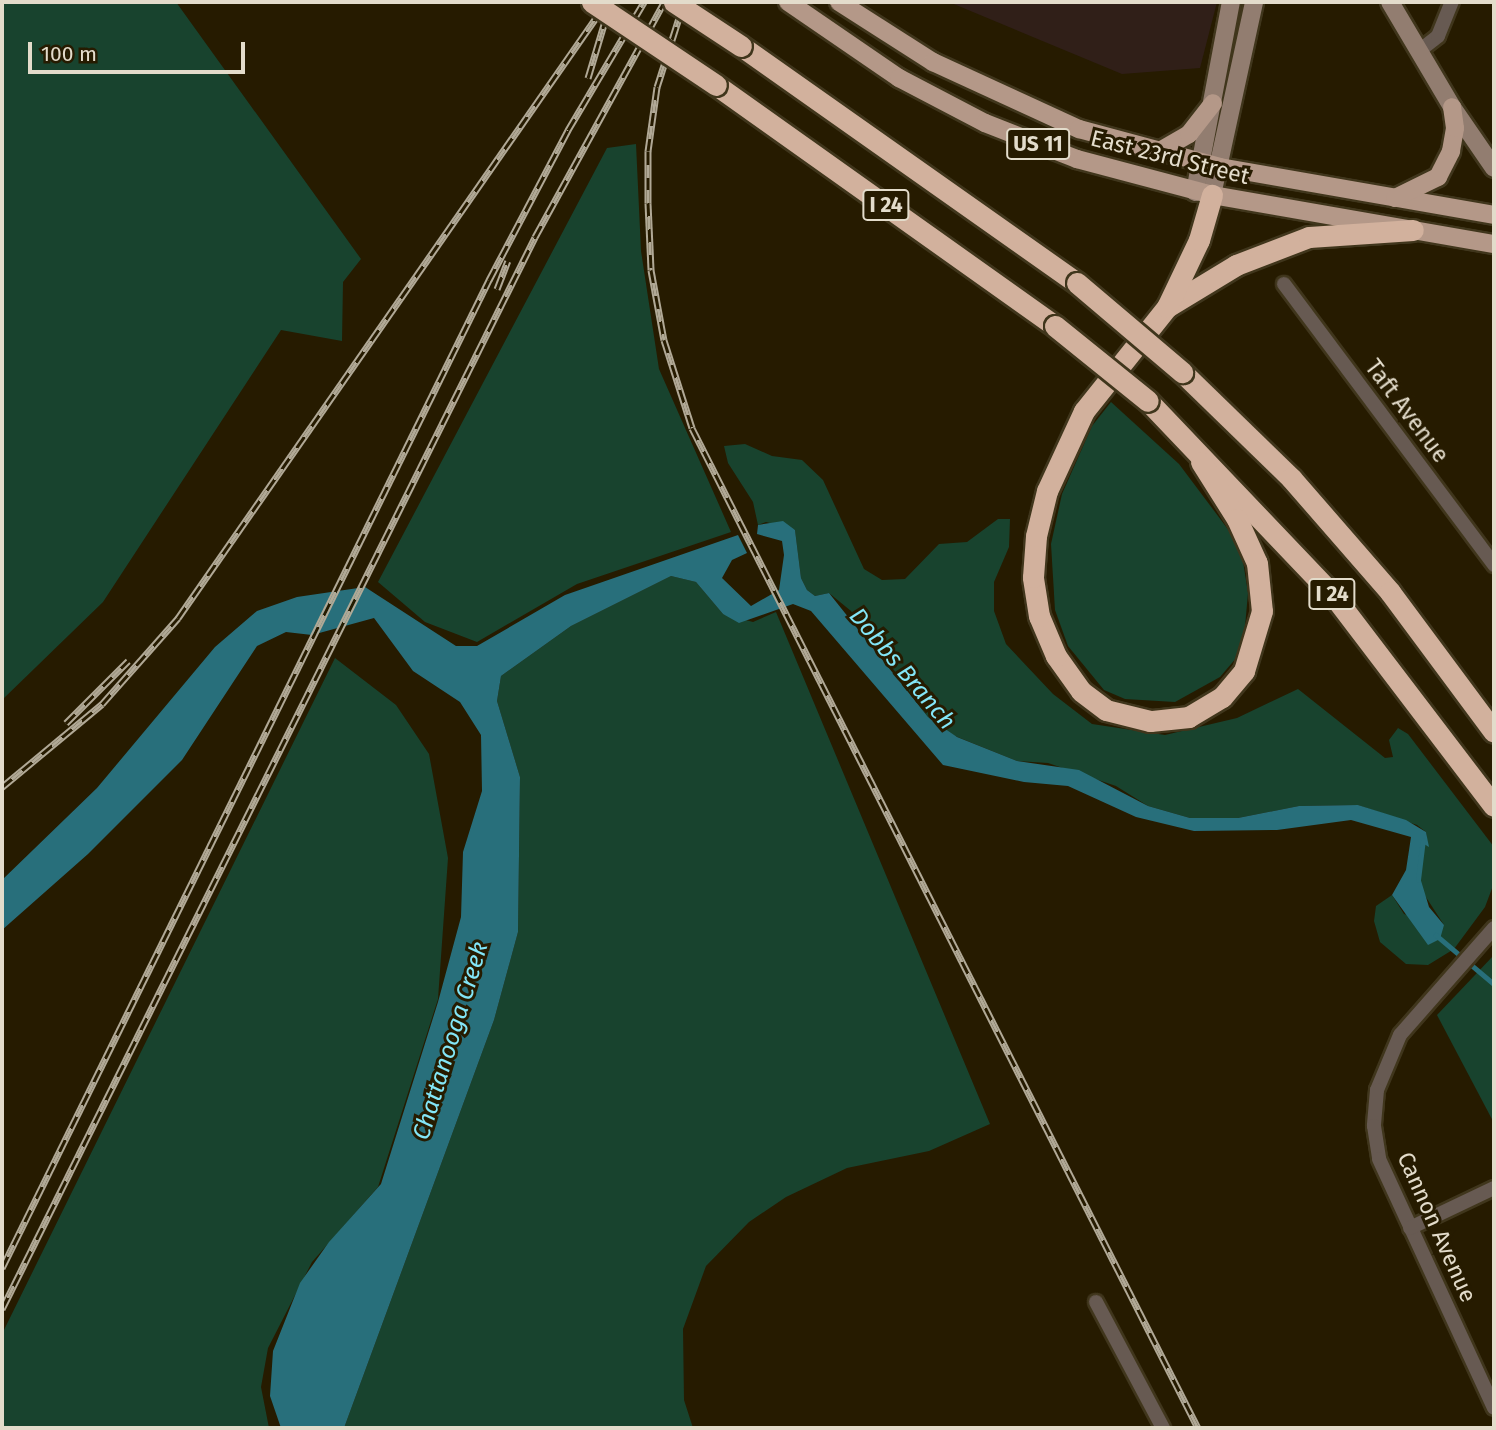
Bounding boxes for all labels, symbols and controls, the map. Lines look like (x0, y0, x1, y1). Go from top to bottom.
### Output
scale bar (32, 28, 248, 72)
text: 100 m (41, 41, 97, 67)
street label: East 23rd Street (1088, 124, 1252, 190)
road number: US 11 (1005, 127, 1071, 162)
road number: I 24 (862, 188, 910, 222)
street label: Taft Avenue (1359, 354, 1455, 468)
road number: I 24 (1308, 576, 1356, 612)
water label: Dobbs Branch (843, 602, 961, 736)
water label: Chattanooga Creek (407, 939, 495, 1143)
street label: Cannon Avenue (1392, 1148, 1482, 1306)

